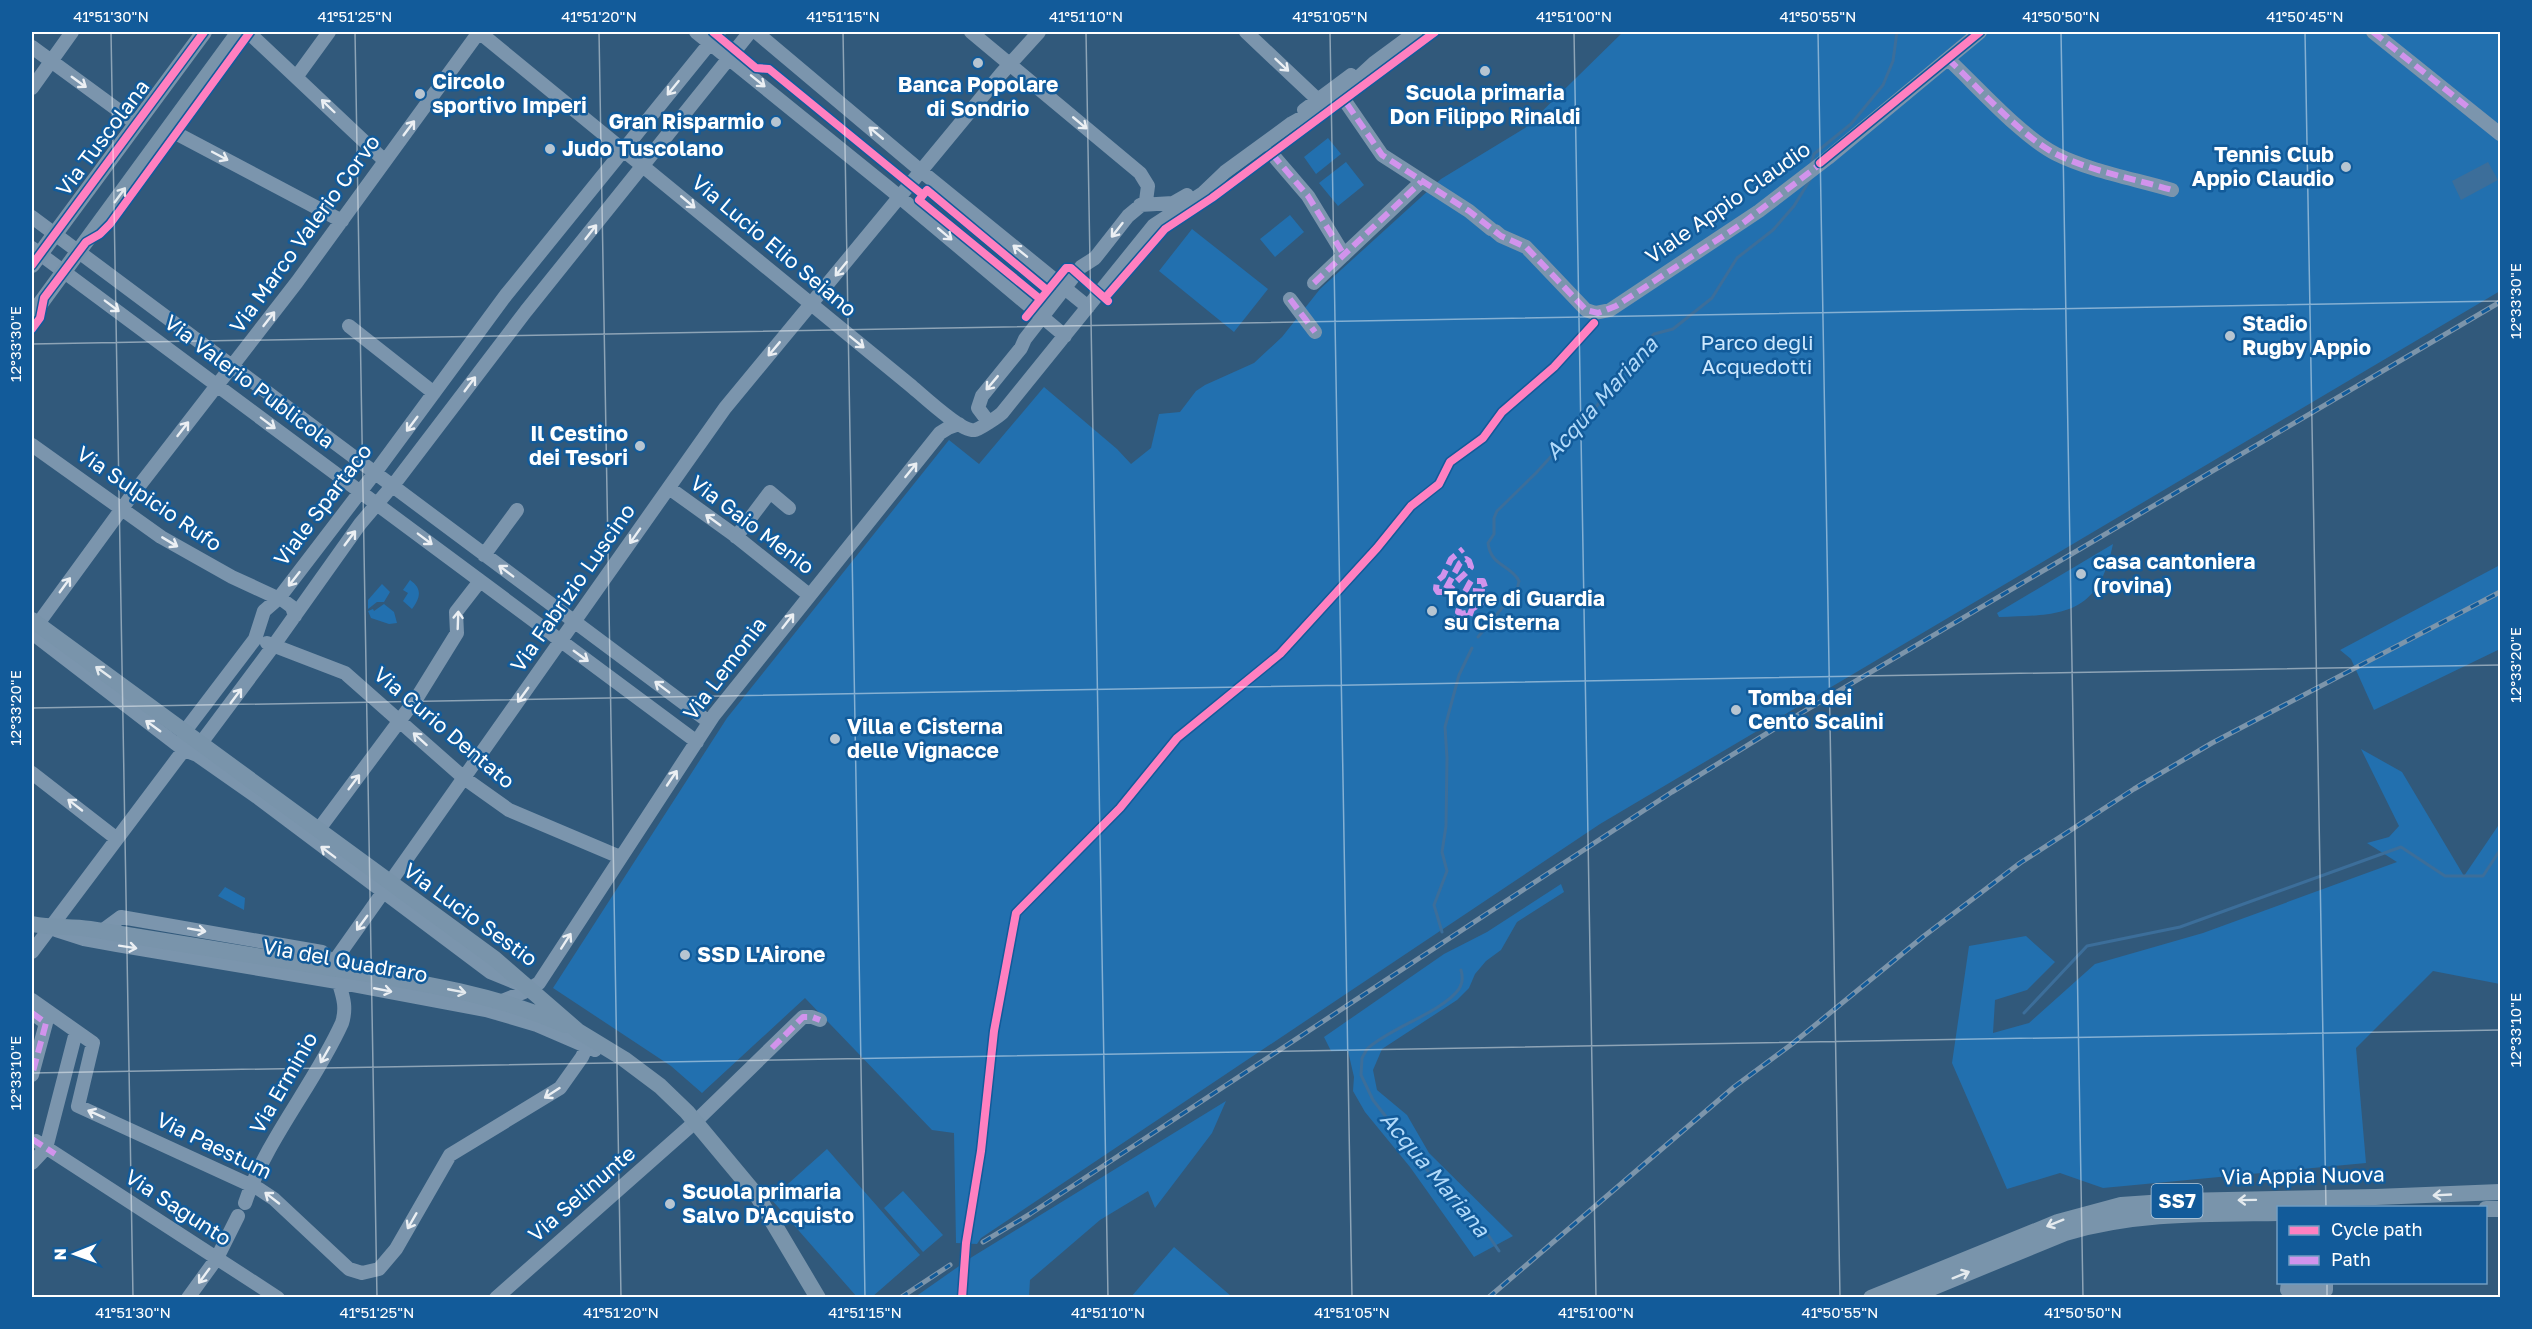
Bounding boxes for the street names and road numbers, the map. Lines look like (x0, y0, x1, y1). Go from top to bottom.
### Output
street label: Via Tuscolana (50, 74, 154, 201)
street label: Via Marco Valerio Corvo (224, 129, 385, 338)
street label: Viale Appio Claudio (1640, 135, 1815, 269)
street label: Via Lucio Elio Seiano (687, 169, 863, 322)
street label: Via Valerio Publicola (159, 309, 340, 454)
street label: Viale Spartaco (268, 438, 377, 571)
street label: Via Sulpicio Rufo (72, 440, 227, 556)
street label: Via Gaio Menio (686, 469, 820, 579)
street label: Via Fabrizio Luscino (504, 498, 640, 677)
street label: Via Lemonia (677, 612, 771, 725)
street label: Via Curio Dentato (369, 661, 520, 794)
street label: Via Lucio Sestio (398, 857, 543, 972)
street label: Via del Quadraro (261, 933, 430, 987)
street label: Via Erminio (244, 1027, 323, 1138)
street label: Via Paestum (152, 1106, 276, 1184)
street label: Via Selinunte (522, 1140, 640, 1247)
street label: Via Appia Nuova (2221, 1161, 2385, 1189)
street label: Via Sagunto (121, 1163, 237, 1251)
road number: SS7 (2152, 1184, 2202, 1218)

